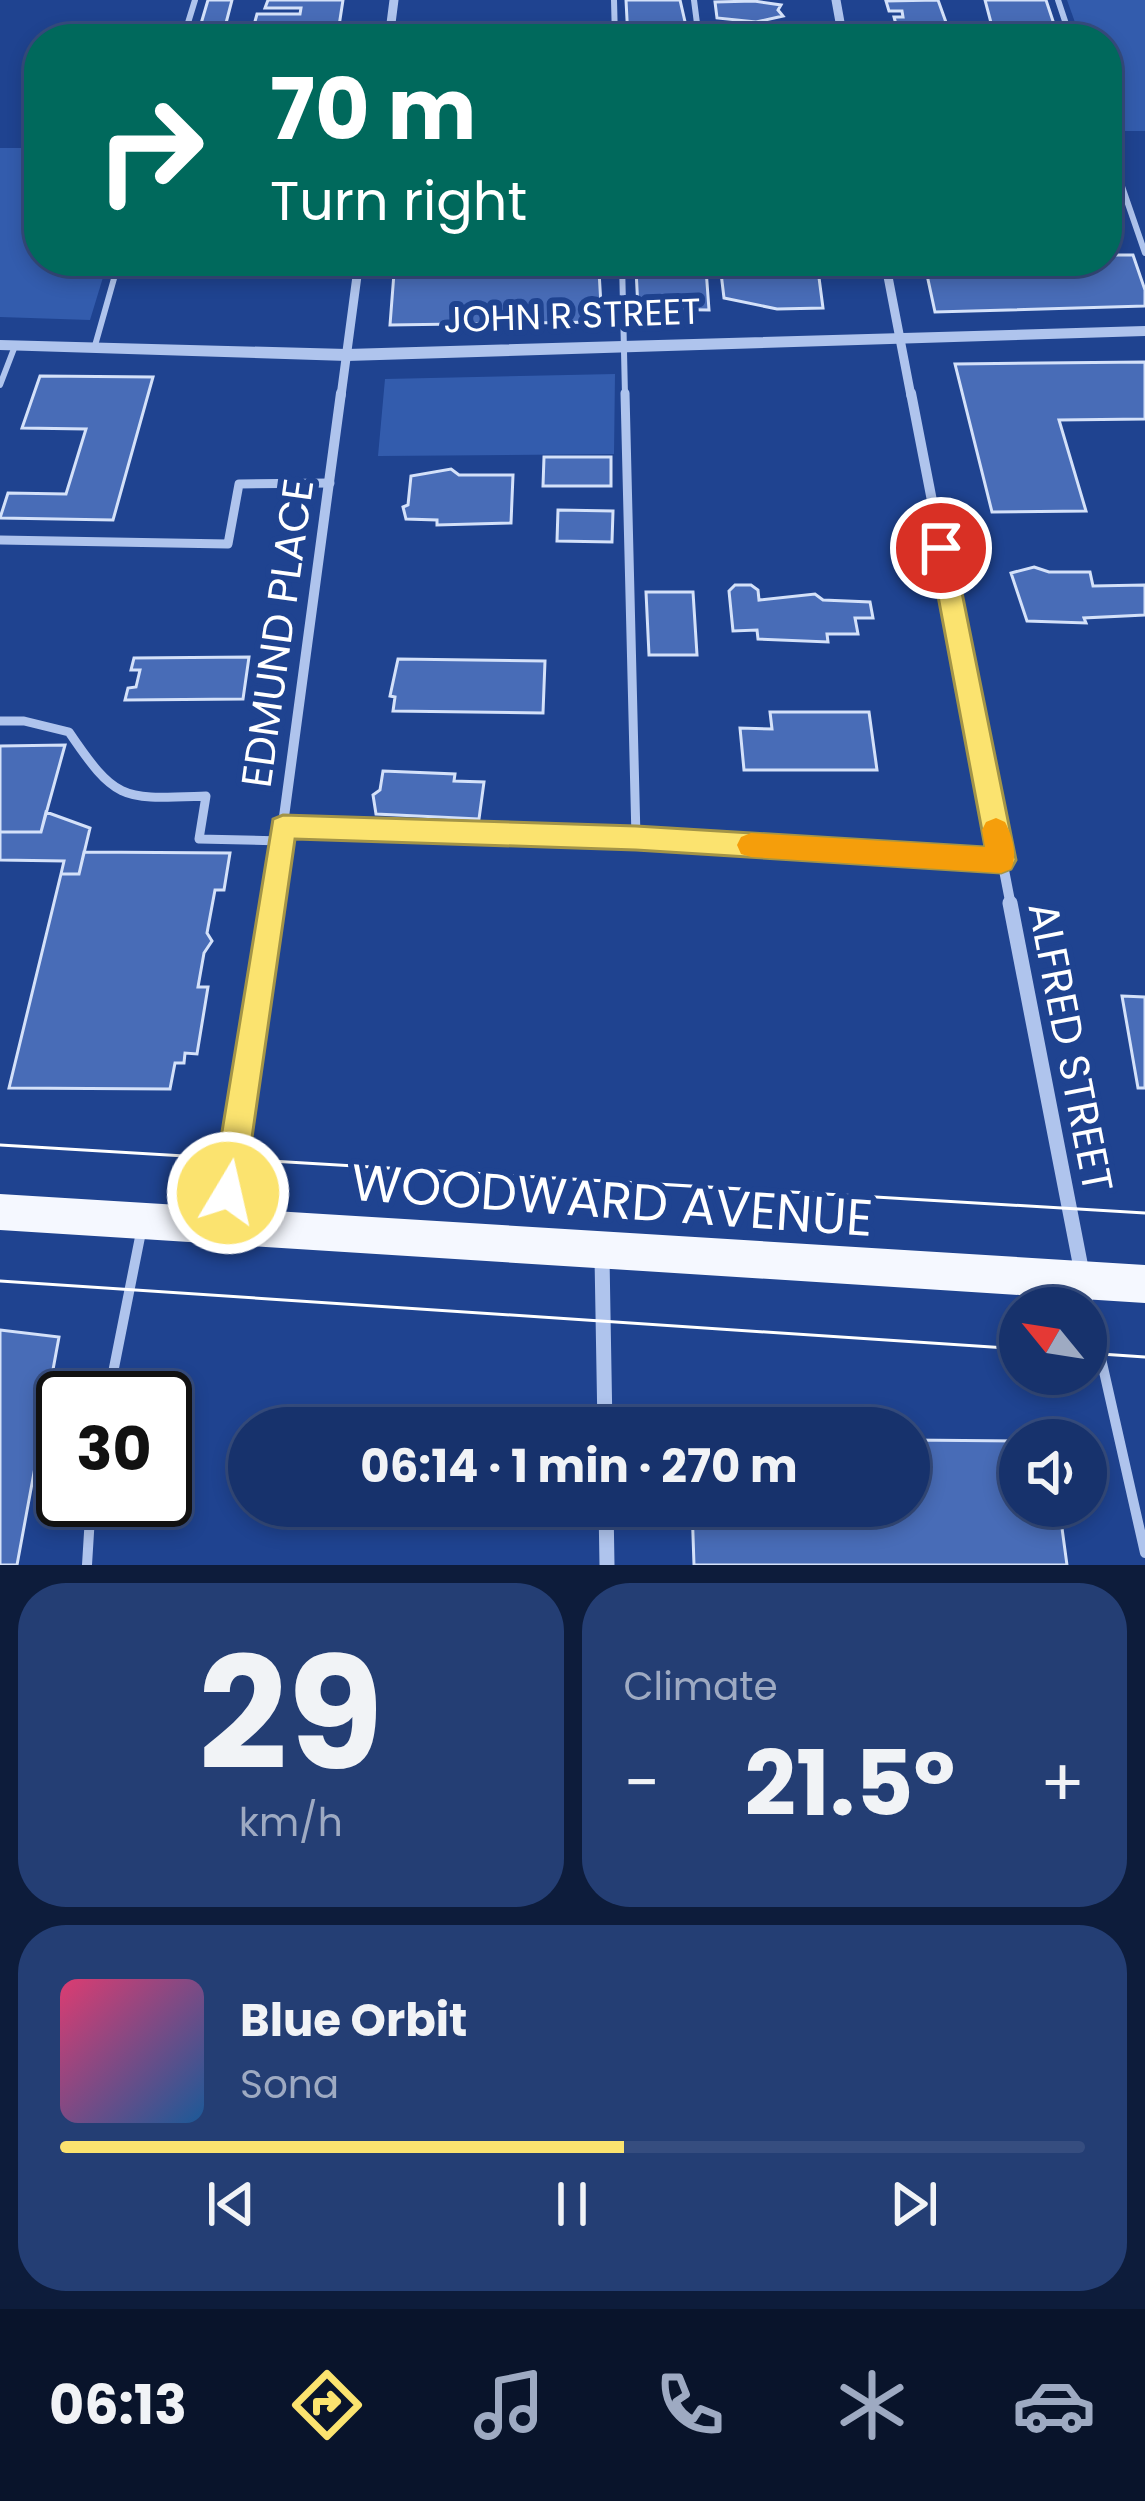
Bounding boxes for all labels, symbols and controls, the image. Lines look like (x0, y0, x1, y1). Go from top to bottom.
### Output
text: 70 m (270, 51, 476, 168)
icon: right (72, 72, 228, 228)
text: Turn right (270, 163, 527, 239)
street label: JOHN R STREET (442, 286, 702, 345)
street label: EDMUND PLACE (227, 475, 328, 791)
pin (890, 497, 992, 599)
icon: arrive (908, 515, 974, 581)
street label: ALFRED STREET (1013, 897, 1128, 1197)
position arrow (165, 1130, 291, 1256)
street label: WOODWARD AVENUE (349, 1146, 875, 1254)
north arrow (999, 1287, 1107, 1395)
map controls (999, 1287, 1107, 1527)
speed limit sign: 30 (36, 1371, 192, 1527)
button: sound (999, 1419, 1107, 1527)
text: 06:14 · 1 min · 270 m (360, 1435, 798, 1498)
text: 29 (198, 1605, 383, 1824)
text: Climate (624, 1659, 778, 1714)
text: 21.5° (745, 1720, 955, 1847)
text: − (624, 1737, 660, 1829)
text: + (1040, 1737, 1085, 1829)
text: km/h (239, 1795, 343, 1850)
text: Blue Orbit (240, 1989, 467, 2052)
text: Sona (240, 2057, 339, 2112)
icon: previous (198, 2171, 264, 2237)
icon: pause (539, 2171, 605, 2237)
icon: next (881, 2171, 947, 2237)
icon: directions (285, 2363, 369, 2447)
icon: music (467, 2363, 551, 2447)
icon: phone (648, 2363, 732, 2447)
icon: climate (830, 2363, 914, 2447)
icon: car (1012, 2363, 1096, 2447)
text: 06:13 (49, 2367, 187, 2443)

